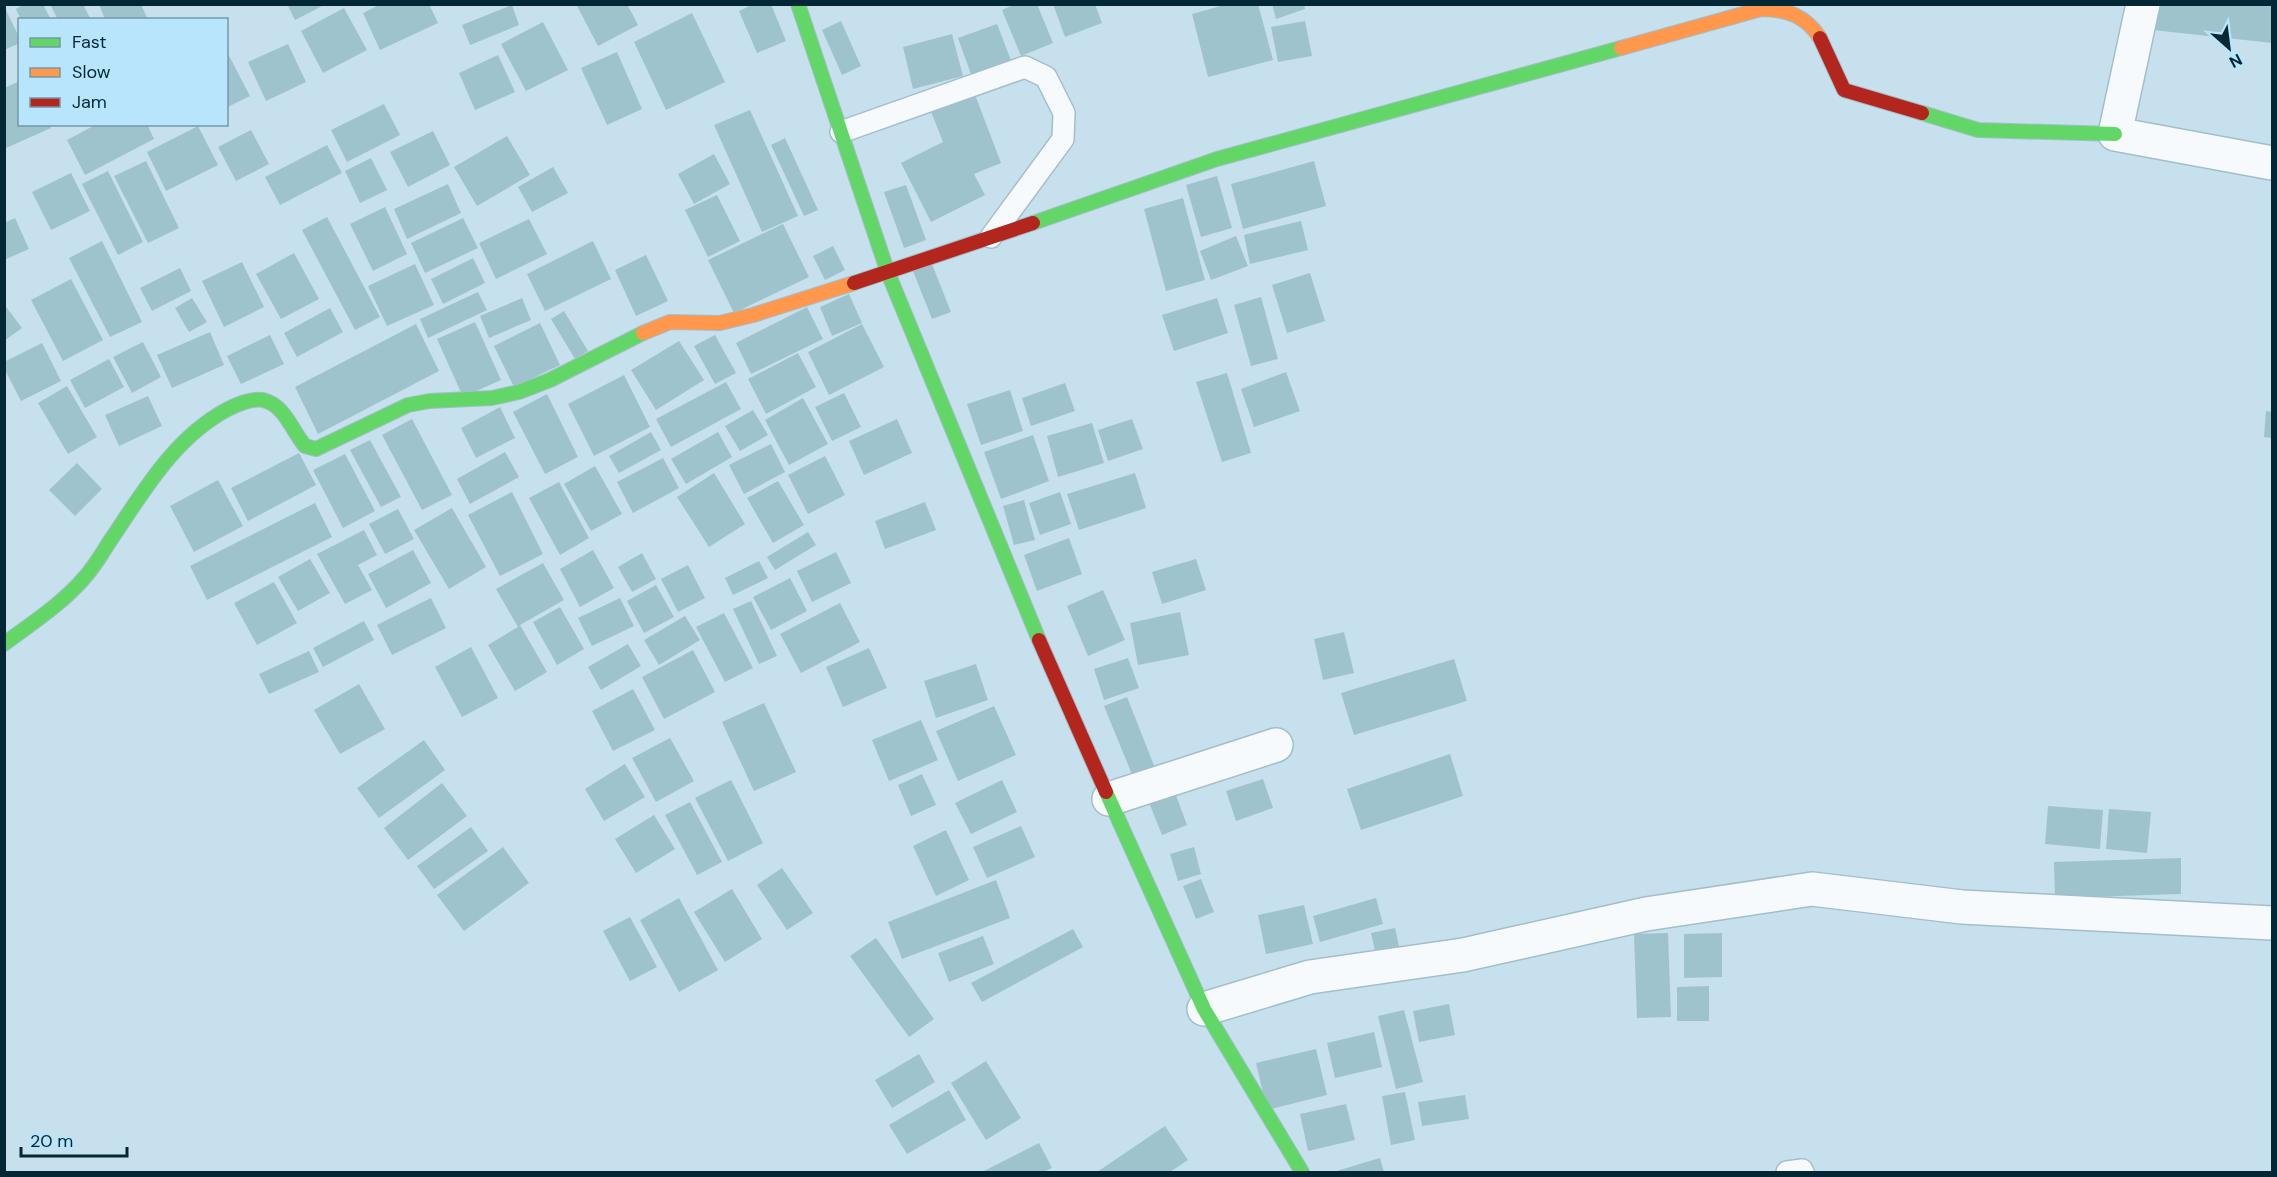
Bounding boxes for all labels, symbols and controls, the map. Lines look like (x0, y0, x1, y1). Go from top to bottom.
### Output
legend (18, 18, 228, 126)
north arrow (2199, 18, 2259, 78)
text: Fast (72, 30, 107, 54)
text: N (2226, 49, 2246, 73)
text: Slow (72, 60, 111, 84)
text: Jam (72, 90, 107, 114)
scale bar (21, 1120, 128, 1158)
text: 20 m (30, 1129, 73, 1153)

